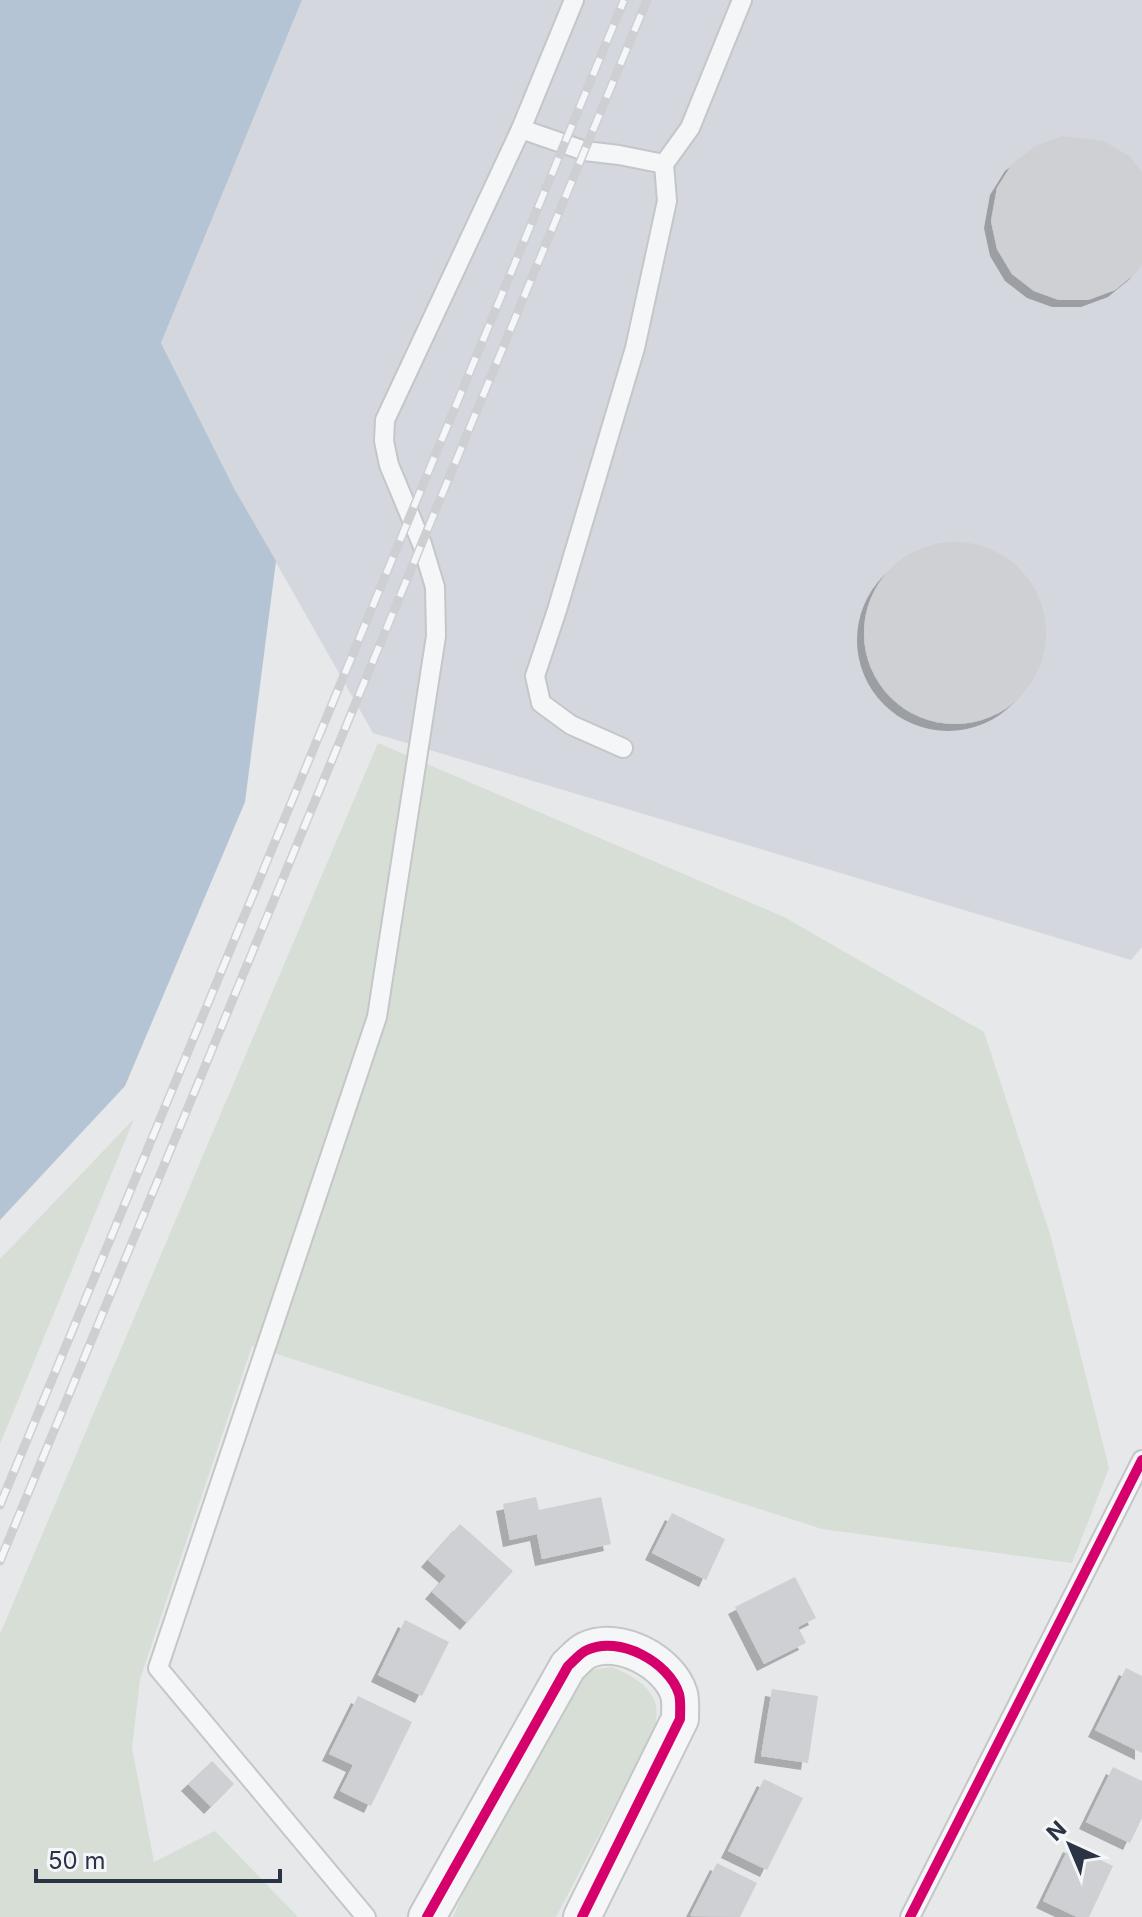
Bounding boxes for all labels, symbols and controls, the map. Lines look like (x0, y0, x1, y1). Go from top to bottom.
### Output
north arrow (1030, 1805, 1110, 1885)
text: N (1041, 1815, 1071, 1846)
scale bar (36, 1833, 280, 1883)
text: 50 m (48, 1846, 106, 1875)

